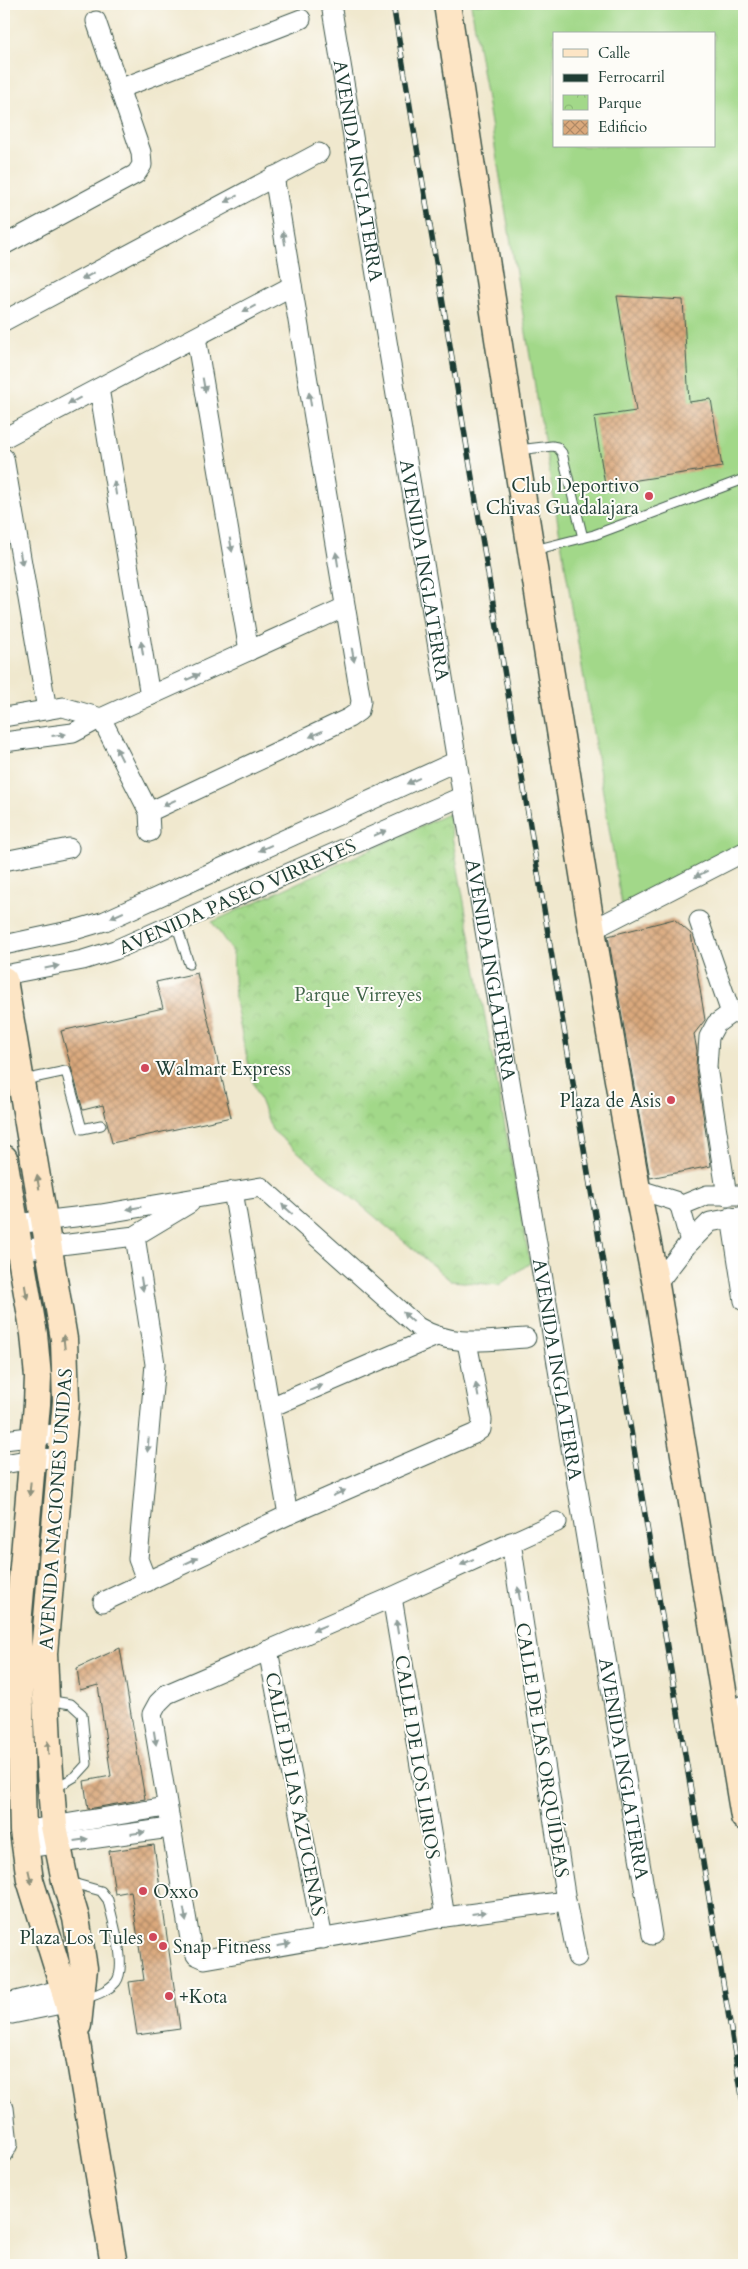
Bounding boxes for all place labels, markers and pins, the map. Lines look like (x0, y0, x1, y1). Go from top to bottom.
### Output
place label: Club Deportivo Chivas Guadalajara (486, 473, 639, 521)
marker: Club Deportivo Chivas Guadalajara (643, 490, 655, 502)
place label: Walmart Express (154, 1056, 291, 1082)
marker: Walmart Express (139, 1062, 151, 1074)
place label: Plaza de Asis (560, 1088, 661, 1114)
marker: Plaza de Asis (665, 1094, 677, 1106)
place label: Oxxo (153, 1879, 199, 1905)
marker: Oxxo (137, 1885, 149, 1897)
place label: Plaza Los Tules (20, 1925, 143, 1951)
marker: Plaza Los Tules (147, 1931, 159, 1943)
place label: Snap Fitness (173, 1934, 271, 1960)
marker: Snap Fitness (157, 1940, 169, 1952)
place label: +Kota (179, 1984, 227, 2010)
marker: +Kota (163, 1990, 175, 2002)

